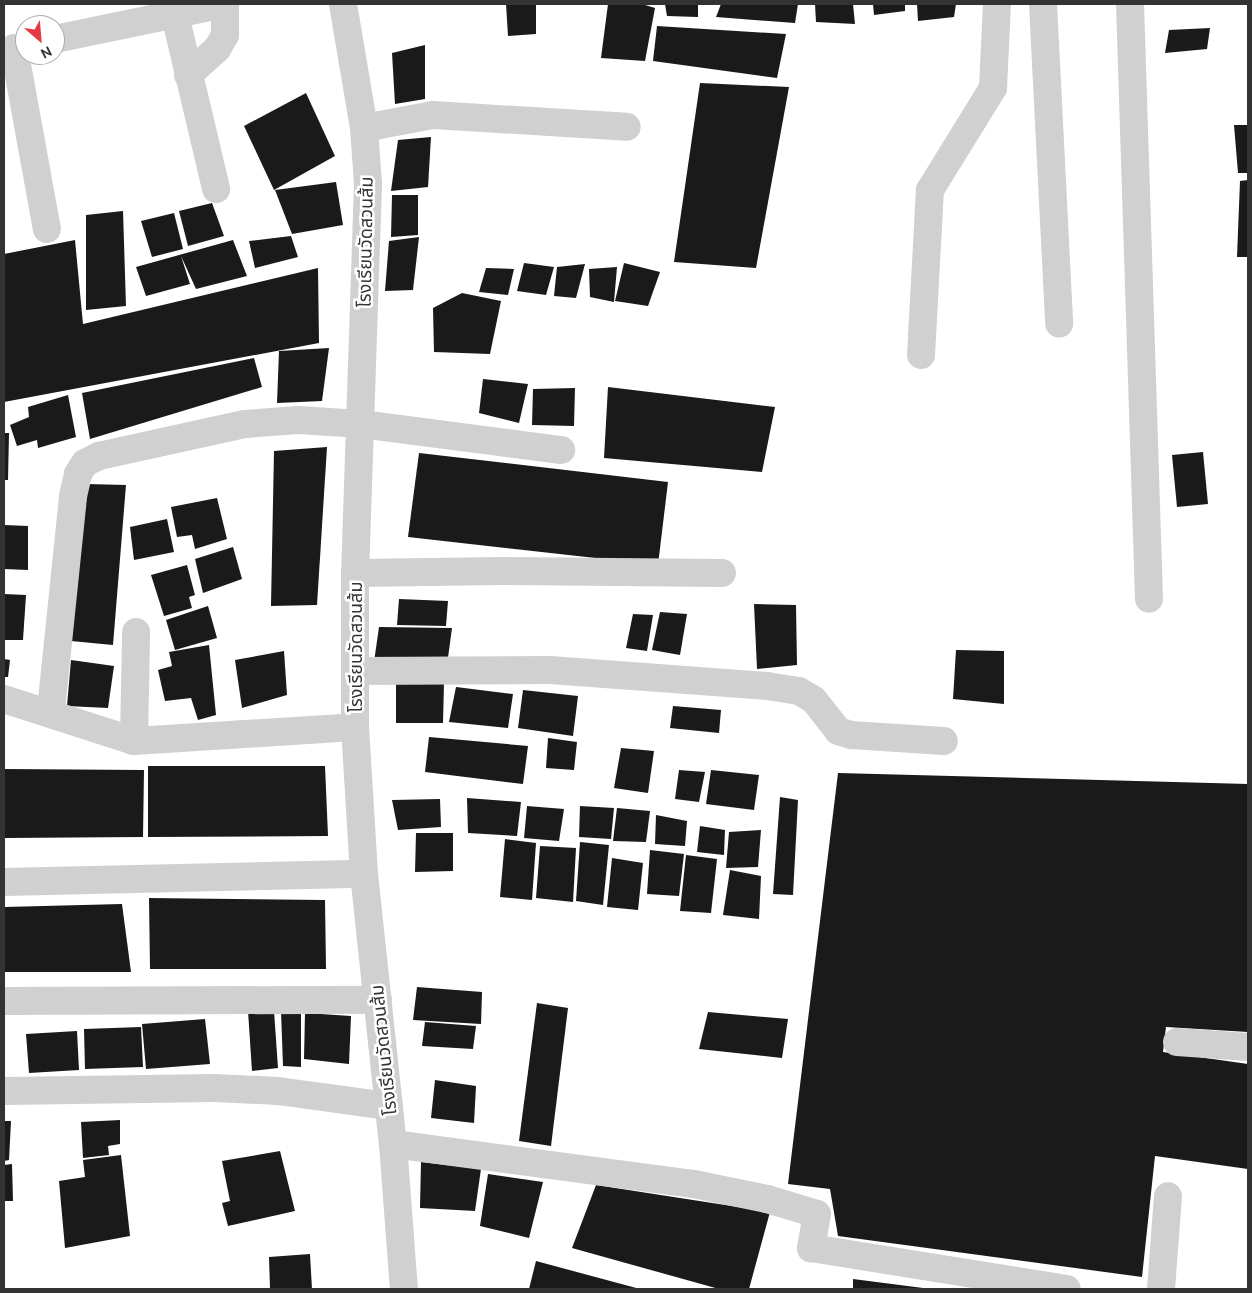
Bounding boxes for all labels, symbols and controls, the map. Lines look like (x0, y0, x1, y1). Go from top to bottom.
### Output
north arrow (15, 15, 65, 65)
text: N (38, 43, 55, 62)
street label: โรงเรียนวัดสวนส้ม (353, 176, 377, 308)
street label: โรงเรียนวัดสวนส้ม (344, 582, 366, 712)
street label: โรงเรียนวัดสวนส้ม (365, 984, 401, 1116)

